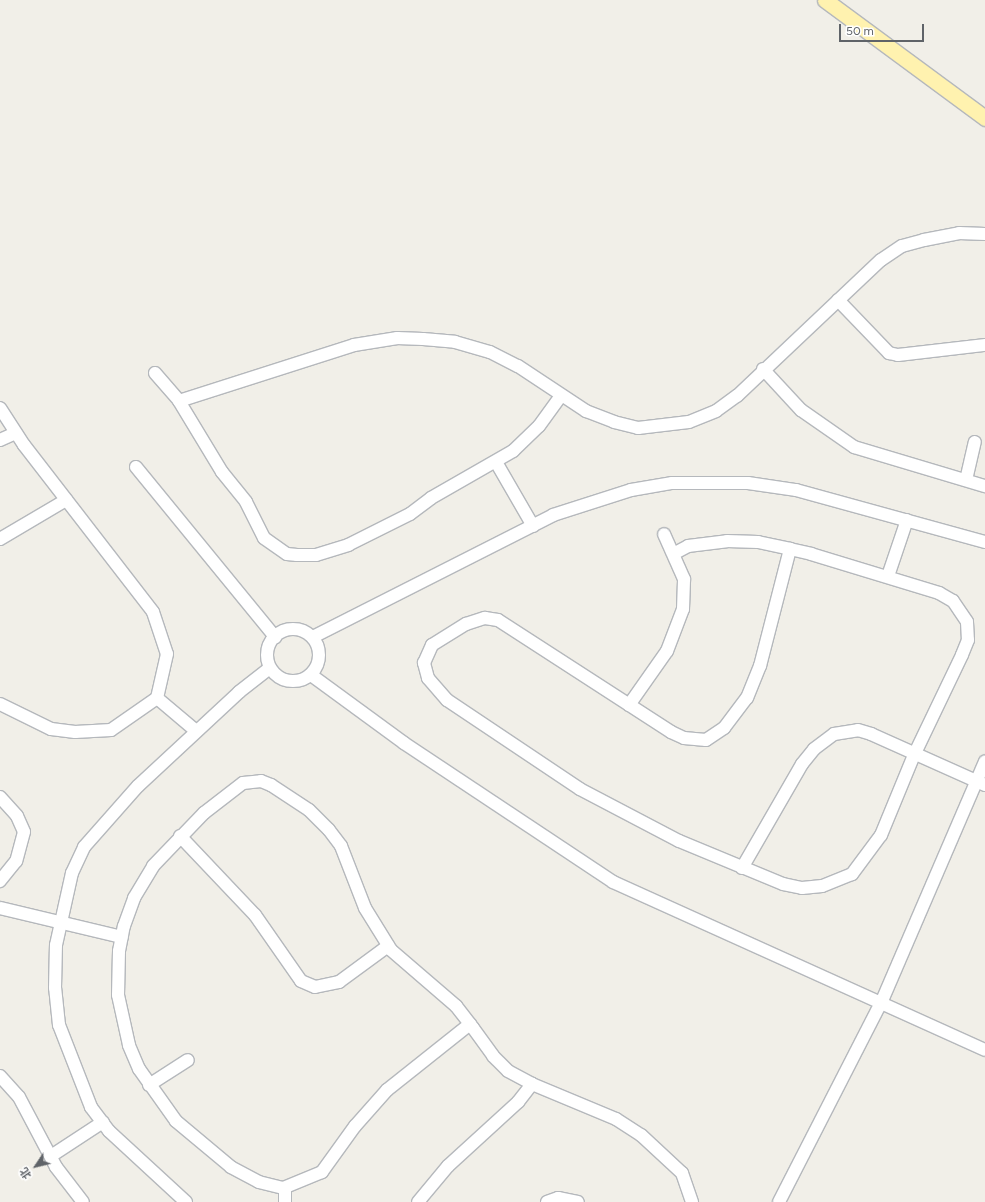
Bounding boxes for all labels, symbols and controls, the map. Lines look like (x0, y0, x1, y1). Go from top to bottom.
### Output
scale bar (841, 16, 926, 42)
text: 50 m (846, 24, 874, 38)
north arrow (16, 1146, 56, 1186)
text: 北 (17, 1165, 34, 1181)

